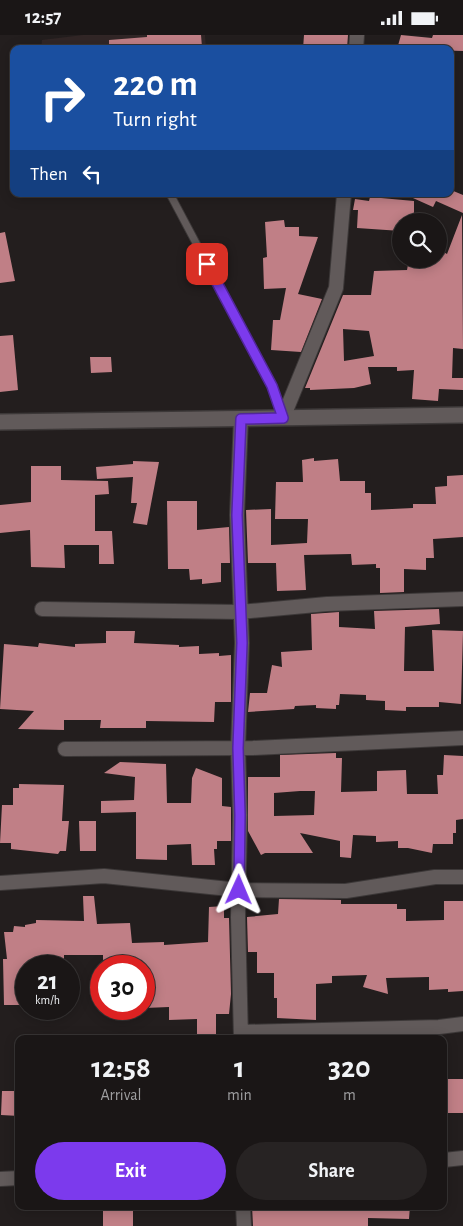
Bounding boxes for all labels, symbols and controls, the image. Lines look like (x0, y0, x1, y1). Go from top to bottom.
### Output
text: 12:57 (25, 8, 62, 27)
icon: right (30, 65, 95, 130)
text: 220 m (113, 67, 198, 102)
text: Turn right (113, 108, 197, 130)
icon: left (78, 160, 106, 188)
text: Then (30, 165, 68, 184)
map controls (392, 213, 447, 268)
button: search (392, 213, 447, 268)
pin (186, 243, 228, 285)
icon: arrive (193, 250, 221, 278)
position arrow (212, 863, 264, 915)
speed limit sign: 30 (90, 955, 155, 1020)
text: 21 (37, 969, 58, 994)
text: km/h (35, 994, 60, 1006)
text: 12:58 (91, 1053, 151, 1083)
text: 1 (234, 1053, 245, 1083)
text: 320 (328, 1053, 371, 1083)
text: Arrival (100, 1087, 142, 1103)
text: min (227, 1087, 252, 1103)
text: m (343, 1087, 356, 1103)
button: Exit (35, 1142, 226, 1200)
button: Share (236, 1142, 427, 1200)

